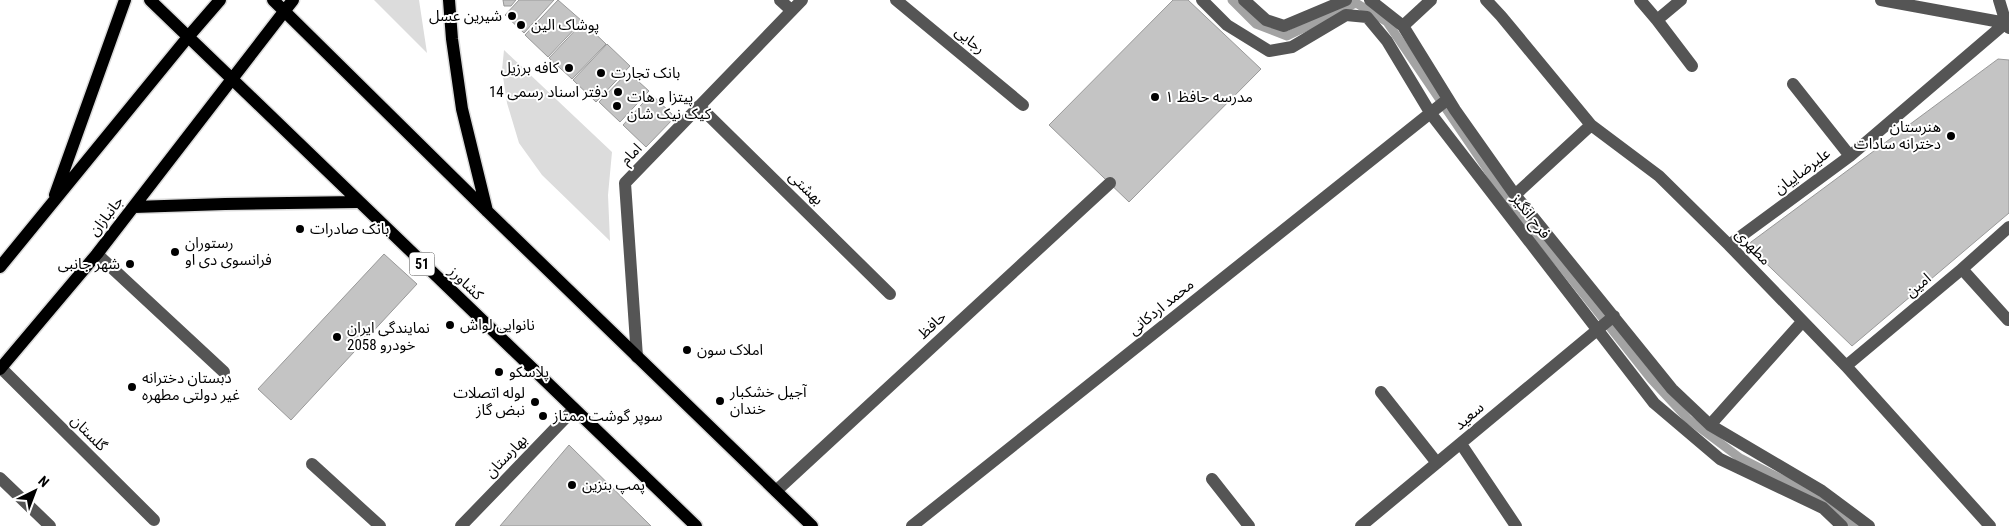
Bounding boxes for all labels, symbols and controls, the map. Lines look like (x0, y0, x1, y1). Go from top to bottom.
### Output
place label: شیرین عسل (429, 7, 502, 25)
marker: شیرین عسل (506, 10, 518, 22)
place label: پوشاک الین (531, 16, 599, 35)
marker: پوشاک الین (515, 19, 527, 31)
street label: رجایی (951, 22, 989, 58)
place label: کافه برزیل (501, 59, 560, 77)
marker: کافه برزیل (563, 62, 575, 74)
place label: بانک تجارت (611, 64, 680, 82)
marker: بانک تجارت (595, 67, 607, 79)
place label: دفتر اسناد رسمی 14 (489, 83, 608, 101)
marker: دفتر اسناد رسمی 14 (612, 86, 624, 98)
place label: پیتزا و هات کیک نیک شان (627, 88, 712, 123)
place label: مدرسه حافظ ۱ (1165, 88, 1253, 106)
marker: مدرسه حافظ ۱ (1149, 91, 1161, 103)
marker: پیتزا و هات کیک نیک شان (611, 100, 623, 112)
place label: هنرستان دخترانه سادات (1854, 118, 1941, 153)
marker: هنرستان دخترانه سادات (1945, 130, 1957, 142)
street label: امام (617, 139, 647, 170)
street label: علیرضاییان (1770, 144, 1834, 198)
street label: بهشتی (785, 167, 827, 209)
street label: فرح انگیز (1505, 189, 1554, 244)
street label: جانبازان (85, 192, 127, 240)
place label: بانک صادرات (310, 220, 389, 238)
marker: بانک صادرات (294, 223, 306, 235)
street label: مطهری (1731, 225, 1775, 269)
place label: رستوران فرانسوی دی او (185, 234, 272, 269)
marker: رستوران فرانسوی دی او (169, 246, 181, 258)
road number: 51 (410, 252, 434, 276)
place label: شهر جانبی (58, 255, 120, 273)
marker: شهر جانبی (124, 258, 136, 270)
street label: کشاورز (444, 262, 488, 304)
street label: امین (1901, 269, 1935, 301)
street label: محمد اردکانی (1125, 275, 1197, 339)
street label: حافظ (914, 307, 950, 343)
place label: نانوایی لواش (460, 316, 535, 334)
place label: نمایندگی ایران خودرو 2058 (347, 319, 430, 354)
marker: نانوایی لواش (444, 319, 456, 331)
marker: نمایندگی ایران خودرو 2058 (331, 331, 343, 343)
place label: املاک سون (697, 341, 763, 359)
marker: املاک سون (681, 344, 693, 356)
place label: پلاسکو (509, 363, 549, 382)
marker: پلاسکو (493, 366, 505, 378)
place label: دبستان دخترانه غیر دولتی مطهره (142, 369, 240, 404)
marker: دبستان دخترانه غیر دولتی مطهره (126, 381, 138, 393)
place label: آجیل خشکبار خندان (729, 383, 807, 418)
place label: لوله اتصلات نبض گاز (453, 384, 525, 419)
marker: آجیل خشکبار خندان (714, 395, 726, 407)
marker: لوله اتصلات نبض گاز (529, 396, 541, 408)
street label: سعید (1451, 398, 1488, 434)
place label: سوپر گوشت ممتاز (552, 407, 663, 426)
marker: سوپر گوشت ممتاز (537, 410, 549, 422)
street label: گلستان (67, 411, 111, 455)
street label: بهارستان (481, 431, 531, 481)
north arrow (10, 466, 60, 516)
text: N (35, 473, 52, 490)
place label: پمپ بنزین (582, 476, 645, 495)
marker: پمپ بنزین (566, 479, 578, 491)

